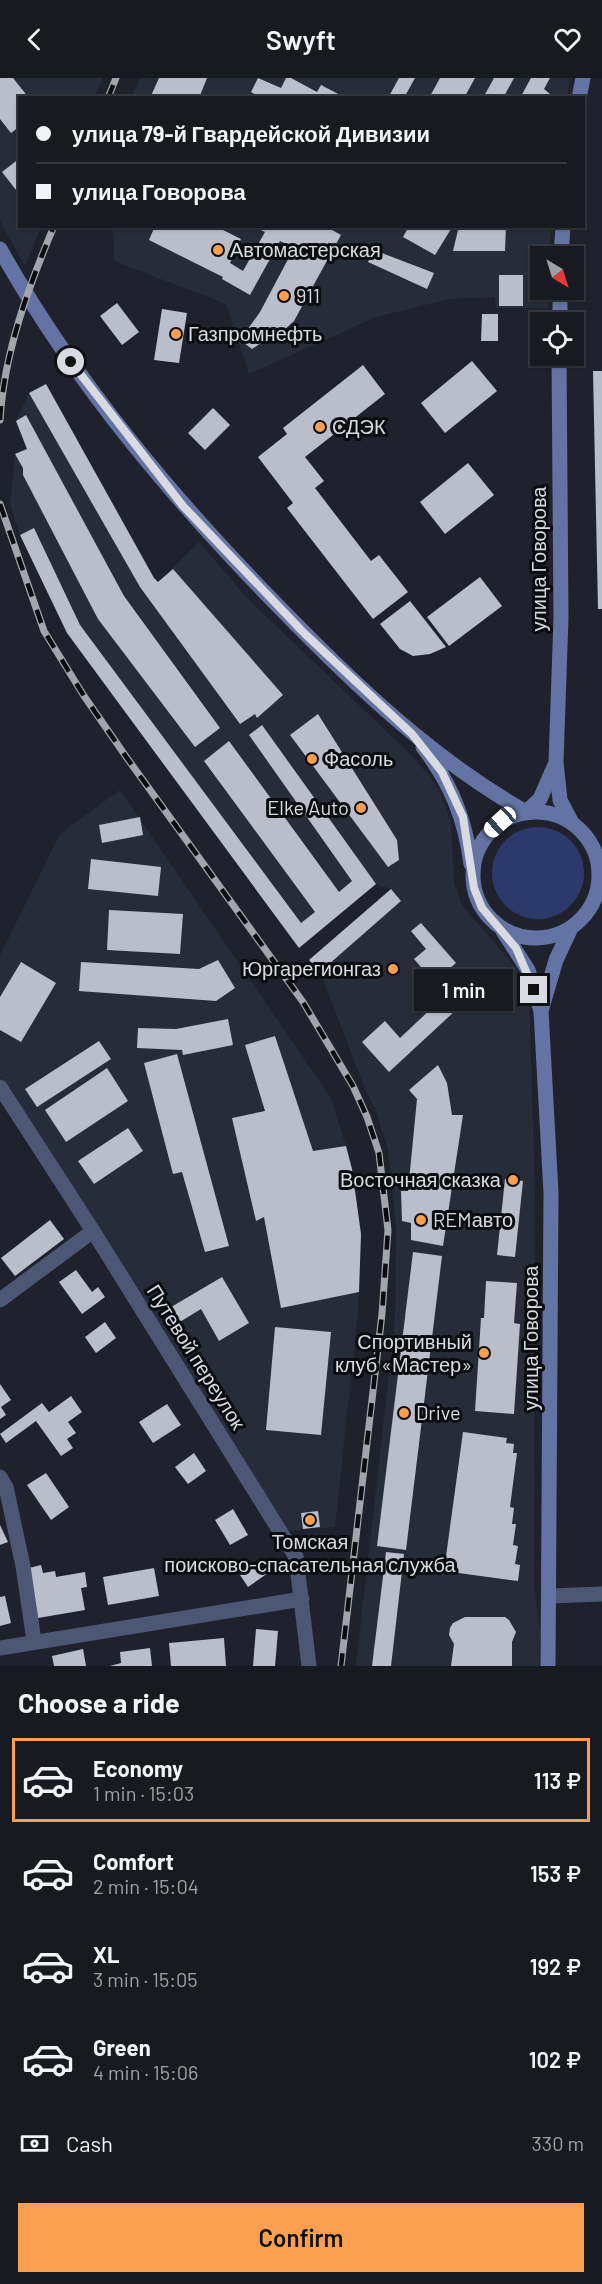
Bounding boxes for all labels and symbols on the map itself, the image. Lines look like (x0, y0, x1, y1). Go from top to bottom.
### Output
place label: Автомастерская (230, 237, 381, 261)
marker: Автомастерская (211, 243, 225, 257)
north arrow (530, 246, 584, 300)
place label: 911 (296, 283, 320, 307)
marker: 911 (277, 289, 291, 303)
place label: Газпромнефть (188, 321, 322, 345)
marker: Газпромнефть (169, 327, 183, 341)
route start (57, 348, 84, 375)
place label: СДЭК (332, 414, 386, 438)
marker: СДЭК (313, 420, 327, 434)
street label: улица Говорова (526, 486, 550, 631)
place label: Фасоль (324, 746, 393, 770)
marker: Фасоль (305, 752, 319, 766)
place label: Elke Auto (267, 795, 349, 819)
marker: Elke Auto (354, 801, 368, 815)
car (481, 803, 519, 841)
place label: Юргарегионгаз (242, 956, 381, 980)
marker: Юргарегионгаз (386, 962, 400, 976)
callout: 1 min (414, 969, 513, 1011)
route end (520, 976, 547, 1003)
place label: Восточная сказка (340, 1167, 502, 1191)
marker: Восточная сказка (506, 1173, 520, 1187)
place label: REMавто (433, 1207, 513, 1231)
marker: REMавто (414, 1213, 428, 1227)
street label: улица Говорова (518, 1265, 542, 1410)
street label: Путевой переулок (143, 1280, 251, 1434)
place label: Спортивный клуб «Мастер» (335, 1329, 472, 1376)
marker: Спортивный клуб «Мастер» (477, 1346, 491, 1360)
place label: Drive (416, 1400, 461, 1424)
marker: Drive (397, 1406, 411, 1420)
marker: Томская поисково-спасательная служба (303, 1513, 317, 1527)
place label: Томская поисково-спасательная служба (164, 1529, 457, 1576)

